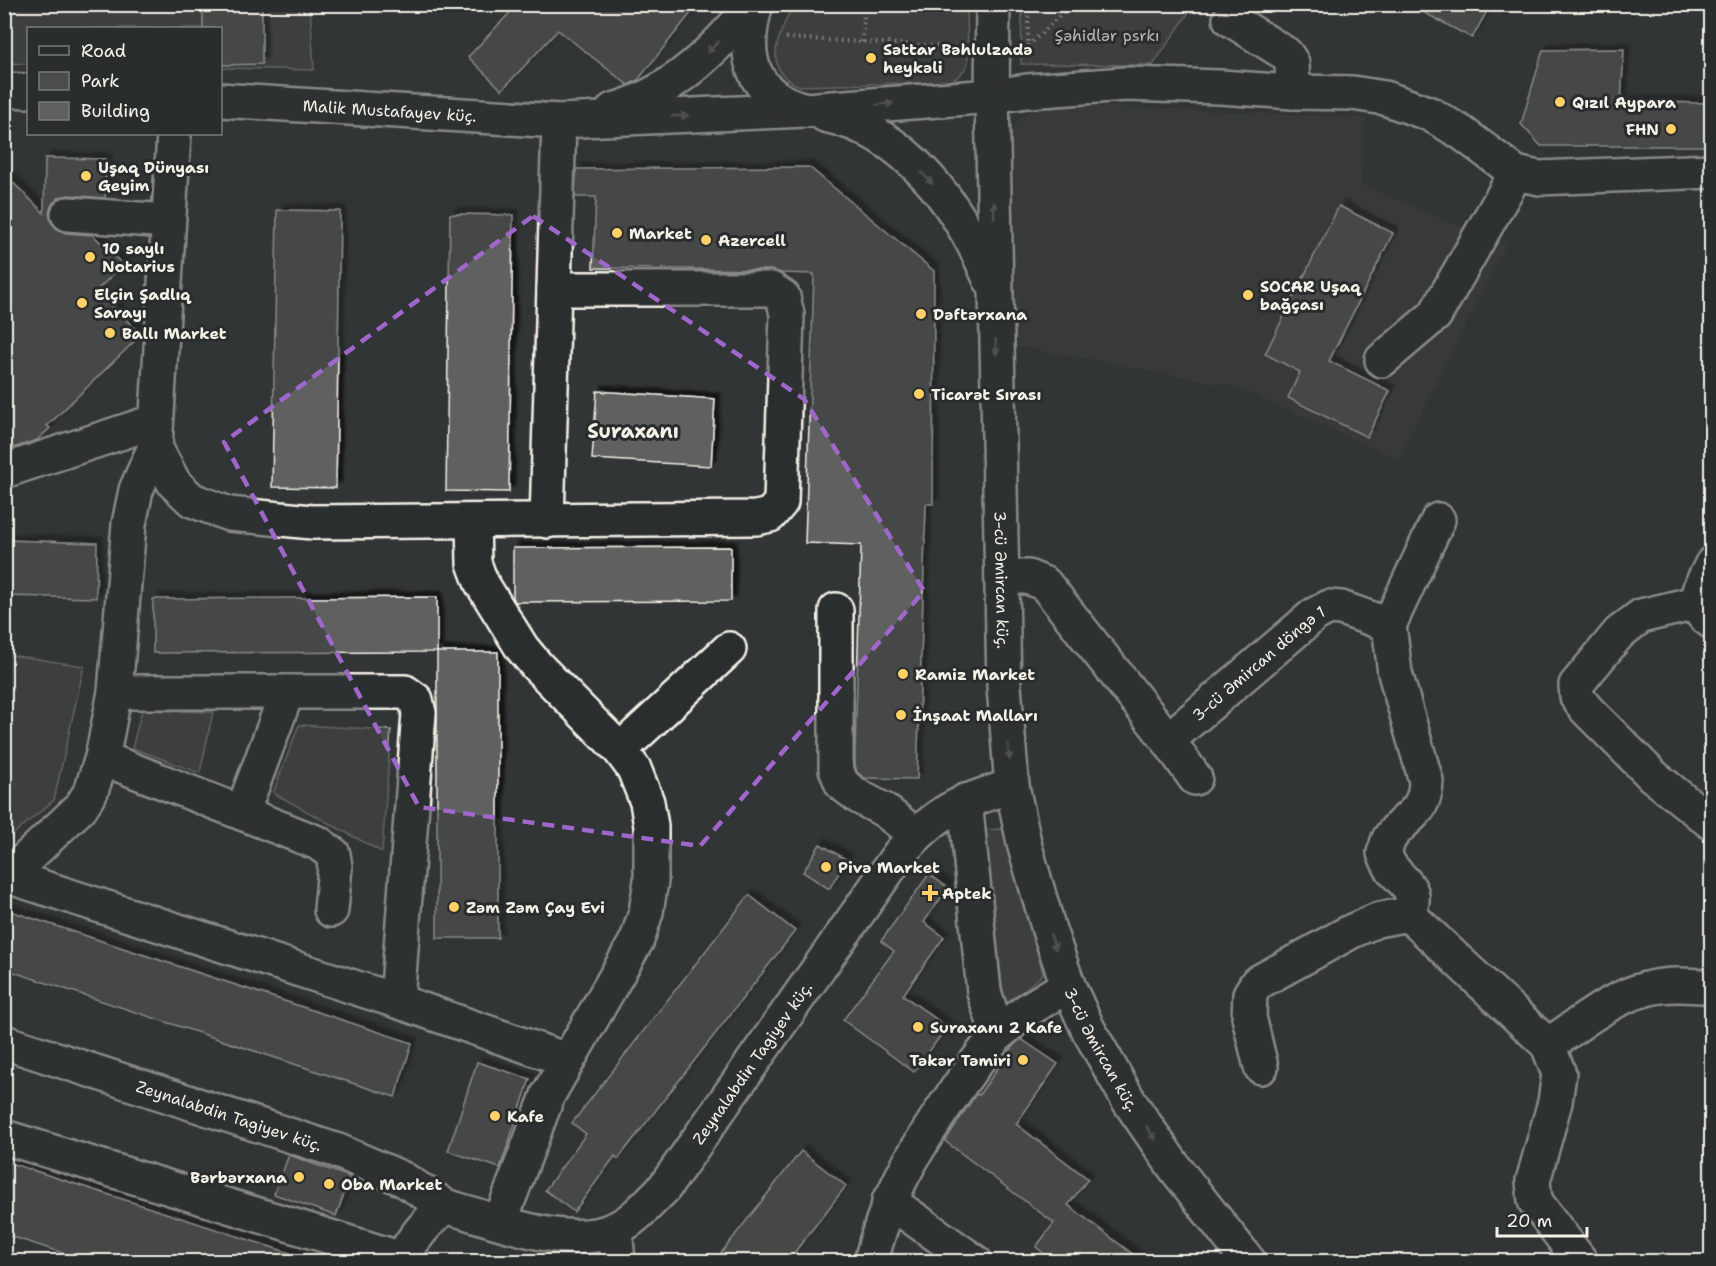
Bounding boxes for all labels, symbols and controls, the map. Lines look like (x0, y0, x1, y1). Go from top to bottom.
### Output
park label: Şəhidlər psrkı (1054, 25, 1160, 46)
legend (27, 27, 222, 135)
text: Road (81, 39, 126, 63)
place label: Səttar Bəhlulzadə heykəli (883, 39, 1033, 78)
one-way arrow (706, 40, 721, 54)
marker: Səttar Bəhlulzadə heykəli (864, 51, 878, 65)
text: Park (81, 69, 120, 93)
place label: Qızıl Aypara (1572, 92, 1676, 113)
street label: Malik Mustafayev küç. (302, 95, 477, 126)
marker: Qızıl Aypara (1553, 95, 1567, 109)
text: Building (81, 99, 150, 123)
one-way arrow (875, 100, 894, 109)
one-way arrow (671, 111, 690, 120)
place label: FHN (1626, 119, 1659, 140)
marker: FHN (1664, 122, 1678, 136)
place label: Uşaq Dünyası Geyim (98, 157, 209, 196)
marker: Uşaq Dünyası Geyim (79, 169, 93, 183)
one-way arrow (920, 170, 934, 184)
one-way arrow (989, 200, 998, 219)
place label: Market (629, 223, 692, 244)
marker: Market (610, 226, 624, 240)
place label: Azercell (718, 230, 786, 251)
marker: Azercell (699, 233, 713, 247)
place label: 10 saylı Notarius (102, 238, 175, 277)
marker: 10 saylı Notarius (83, 250, 97, 264)
place label: SOCAR Uşaq bağçası (1260, 276, 1362, 315)
place label: Elçin Şadlıq Sarayı (94, 284, 192, 323)
marker: SOCAR Uşaq bağçası (1241, 288, 1255, 302)
marker: Elçin Şadlıq Sarayı (75, 296, 89, 310)
place label: Dəftərxana (933, 304, 1027, 325)
marker: Dəftərxana (914, 307, 928, 321)
place label: Ballı Market (122, 323, 227, 344)
marker: Ballı Market (103, 326, 117, 340)
one-way arrow (991, 338, 1001, 357)
place label: Ticarət Sırası (931, 384, 1041, 405)
marker: Ticarət Sırası (912, 387, 926, 401)
district label: Suraxanı (587, 418, 679, 444)
street label: 3-cü Əmircan küç. (990, 511, 1014, 649)
street label: 3-cü Əmircan döngə 1 (1188, 601, 1329, 725)
place label: Ramiz Market (915, 664, 1035, 685)
marker: Ramiz Market (896, 667, 910, 681)
place label: İnşaat Malları (913, 705, 1038, 726)
marker: İnşaat Malları (894, 708, 908, 722)
one-way arrow (1004, 743, 1014, 762)
place label: Pivə Market (838, 857, 940, 878)
marker: Pivə Market (819, 860, 833, 874)
place label: Aptek (942, 883, 992, 904)
marker: Aptek (923, 886, 937, 900)
place label: Zəm Zəm Çay Evi (466, 897, 605, 918)
marker: Zəm Zəm Çay Evi (447, 900, 461, 914)
one-way arrow (1049, 933, 1059, 951)
street label: Zeynalabdin Tagiyev küç. (688, 977, 817, 1148)
street label: 3-cü Əmircan küç. (1060, 984, 1144, 1116)
place label: Suraxanı 2 Kafe (930, 1017, 1063, 1038)
marker: Suraxanı 2 Kafe (911, 1020, 925, 1034)
place label: Təkər Təmiri (910, 1050, 1011, 1071)
marker: Təkər Təmiri (1016, 1053, 1030, 1067)
street label: Zeynalabdin Tagiyev küç. (134, 1075, 325, 1156)
place label: Kafe (507, 1106, 544, 1127)
marker: Kafe (488, 1109, 502, 1123)
one-way arrow (1145, 1125, 1156, 1141)
place label: Bərbərxana (190, 1167, 287, 1188)
marker: Bərbərxana (292, 1170, 306, 1184)
place label: Oba Market (341, 1174, 442, 1195)
marker: Oba Market (322, 1177, 336, 1191)
scale bar (1497, 1200, 1587, 1238)
text: 20 m (1506, 1209, 1552, 1233)

